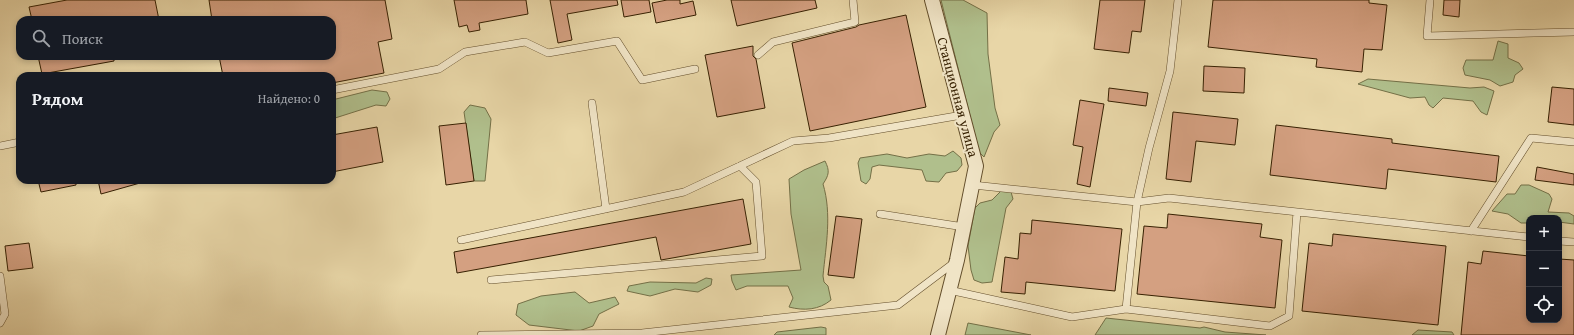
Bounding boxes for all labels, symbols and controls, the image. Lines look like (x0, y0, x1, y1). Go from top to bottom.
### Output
search box (16, 16, 336, 60)
icon: search (30, 27, 52, 49)
text: Поиск (62, 28, 103, 49)
street label: Станционная улица (932, 35, 984, 160)
text: Рядом (32, 86, 83, 111)
text: Найдено: 0 (258, 89, 320, 108)
map controls (1526, 215, 1562, 323)
button: + (1526, 215, 1562, 251)
button: − (1526, 251, 1562, 287)
button: locate (1526, 287, 1562, 323)

